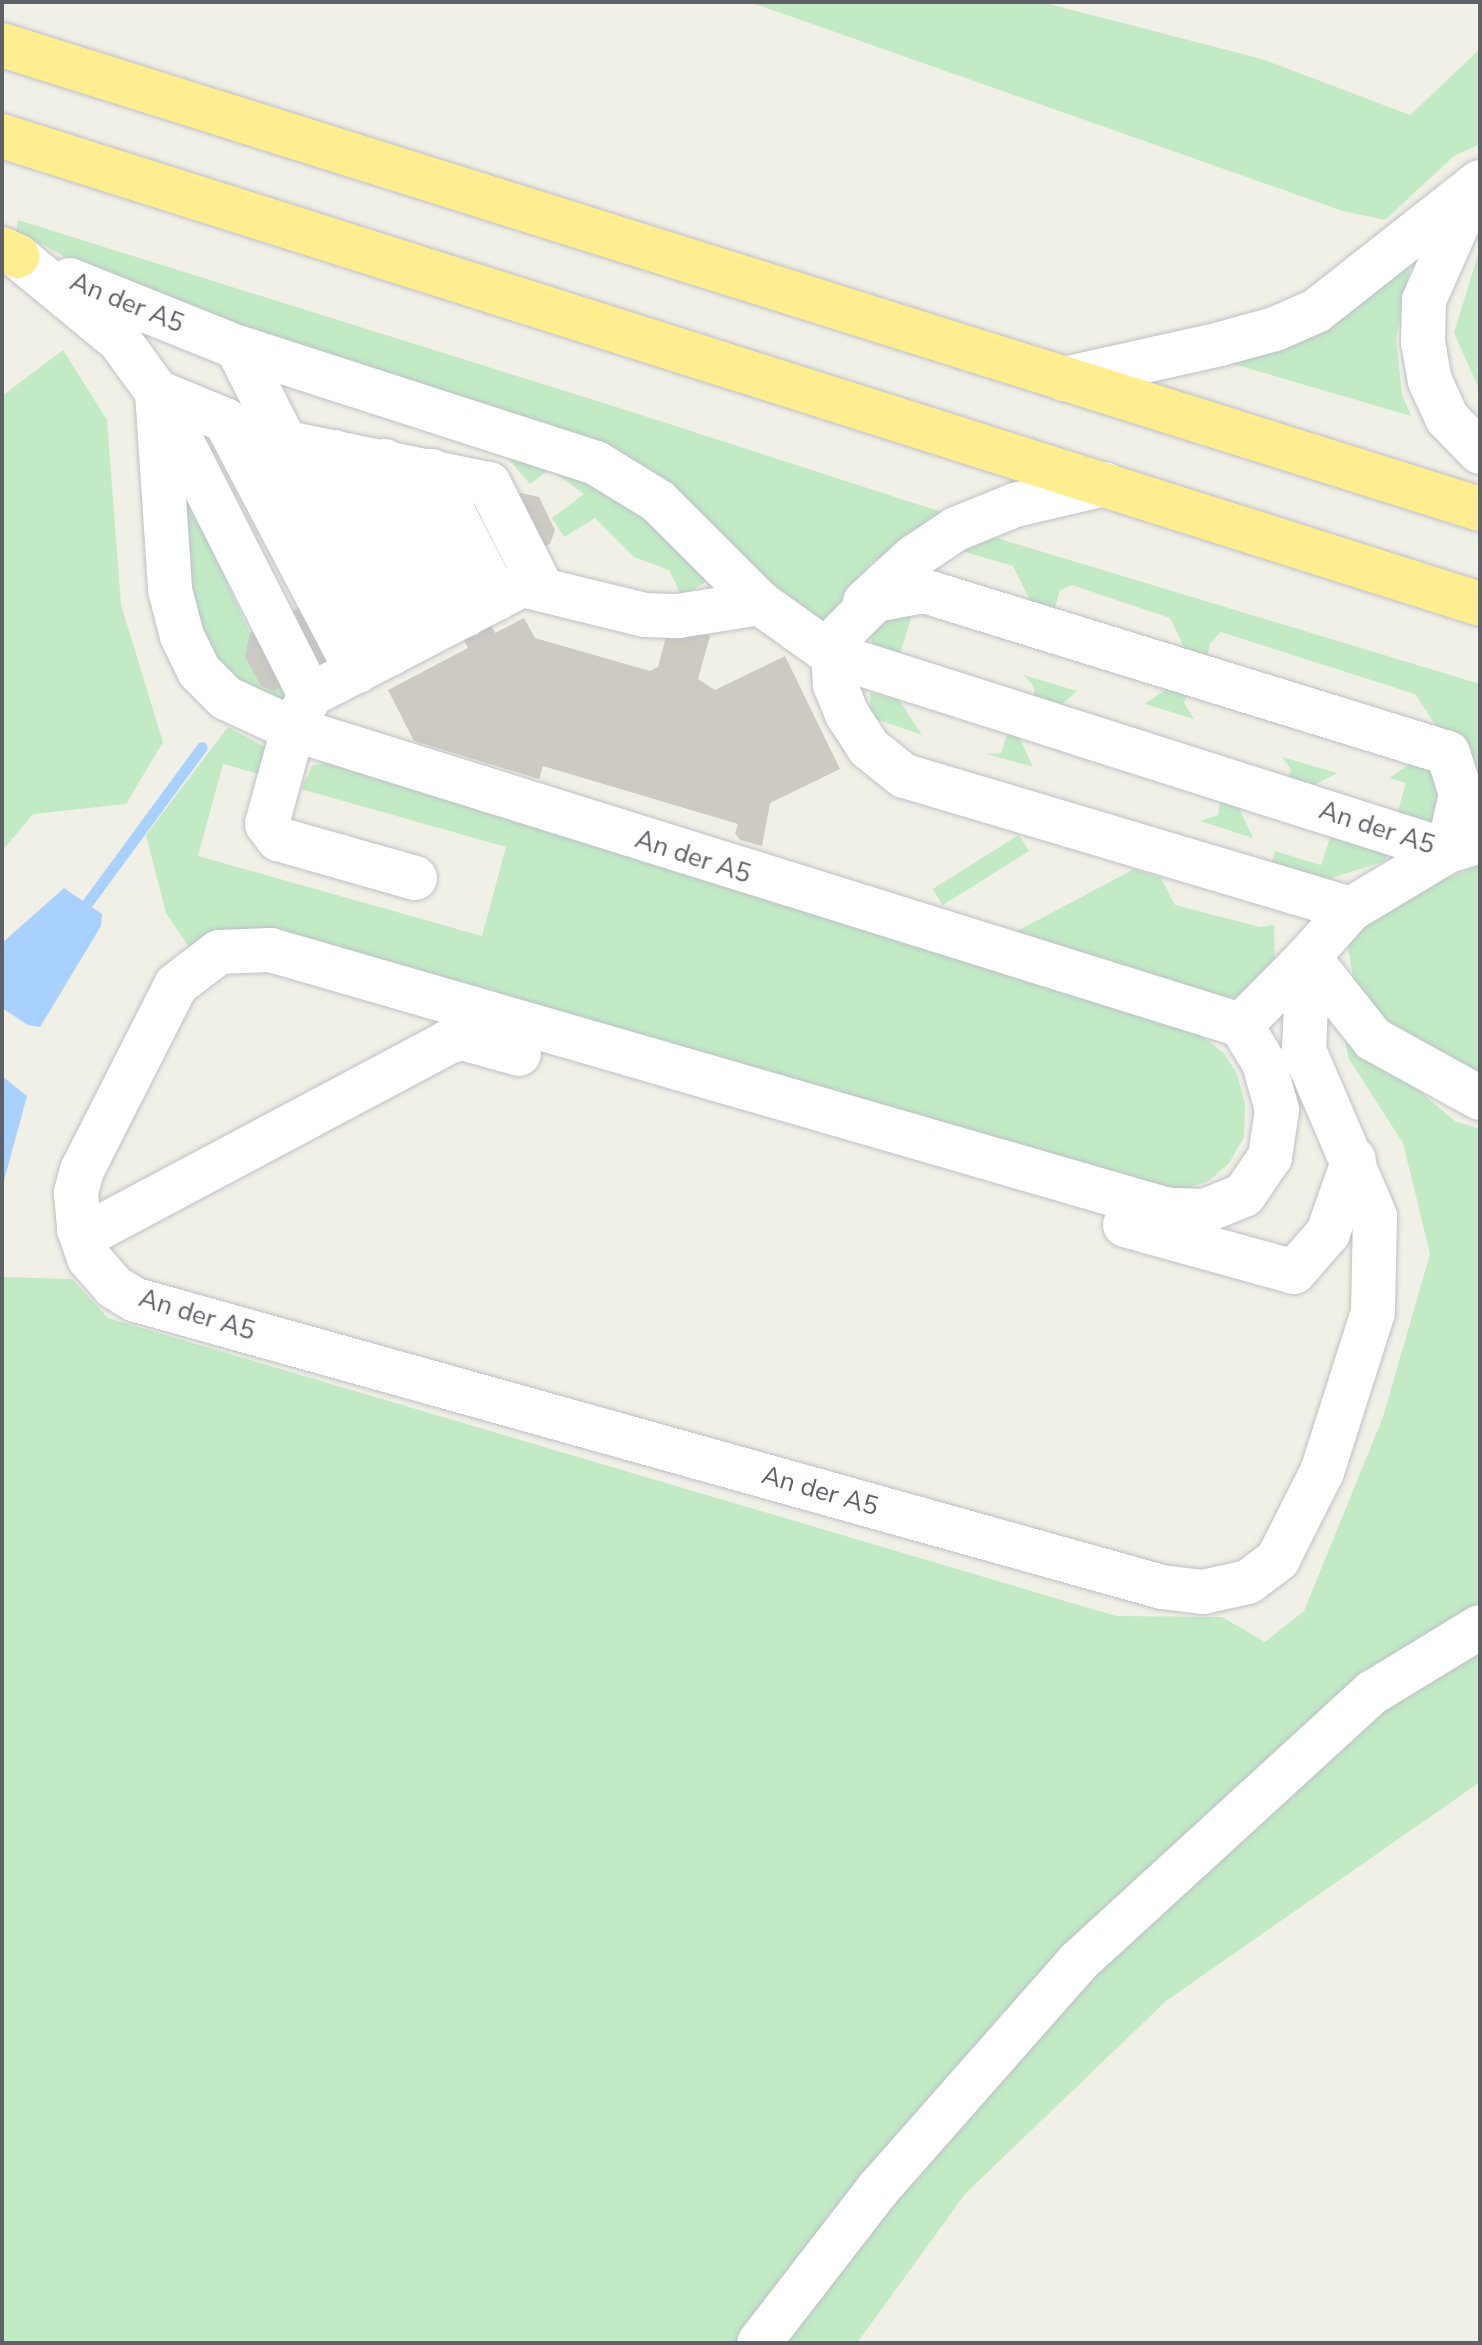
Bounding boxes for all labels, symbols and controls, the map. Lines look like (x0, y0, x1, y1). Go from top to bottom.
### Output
street label: An der A5 (66, 266, 188, 340)
street label: An der A5 (1315, 795, 1439, 861)
street label: An der A5 (631, 824, 755, 890)
street label: An der A5 (135, 1283, 259, 1347)
street label: An der A5 (758, 1459, 882, 1523)

